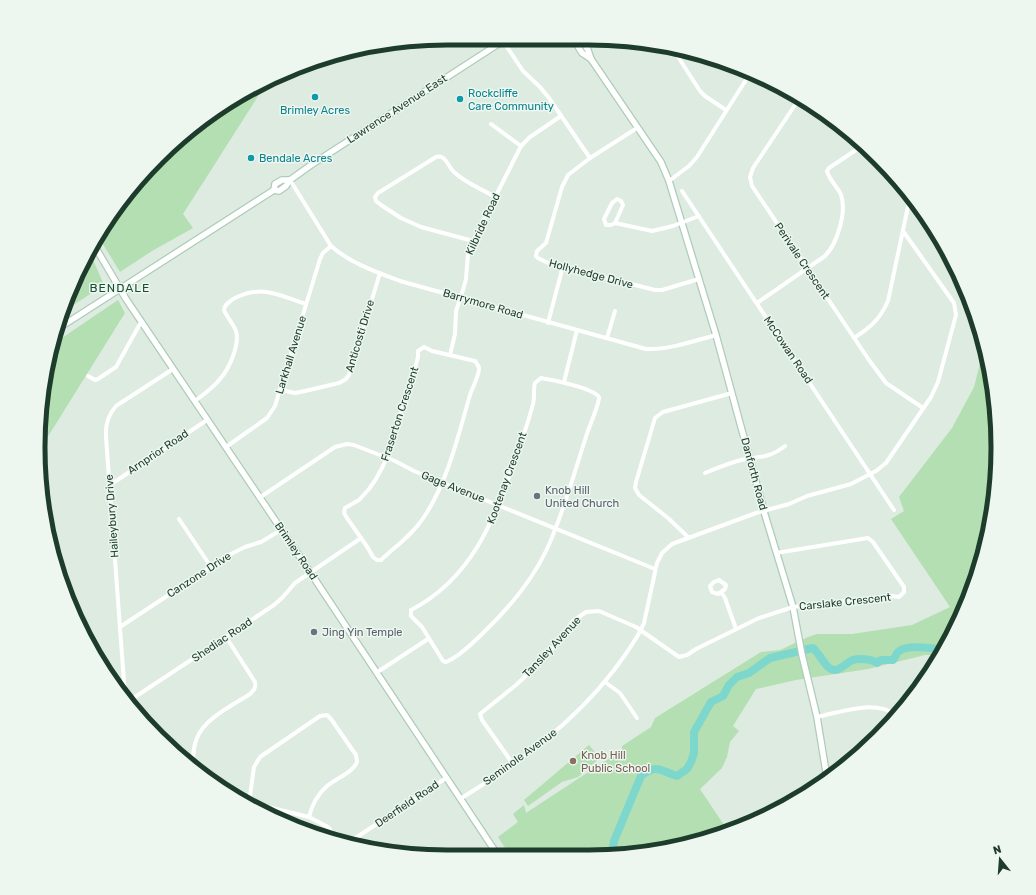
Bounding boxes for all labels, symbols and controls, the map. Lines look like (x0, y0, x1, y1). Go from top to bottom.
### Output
street label: Lawrence Avenue East (345, 71, 450, 146)
place label: Rockcliffe Care Community (468, 87, 554, 113)
marker: Brimley Acres (310, 92, 320, 102)
marker: Rockcliffe Care Community (455, 94, 465, 104)
place label: Brimley Acres (280, 104, 350, 117)
place label: Bendale Acres (259, 152, 333, 165)
marker: Bendale Acres (246, 153, 256, 163)
street label: Kilbride Road (463, 191, 503, 257)
street label: Perivale Crescent (772, 220, 833, 302)
street label: Hollyhedge Drive (547, 256, 635, 292)
district label: BENDALE (90, 281, 150, 295)
street label: Barrymore Road (441, 286, 525, 322)
street label: Anticosti Drive (343, 298, 377, 374)
street label: Larkhall Avenue (273, 314, 309, 396)
street label: McCowan Road (761, 314, 815, 386)
street label: Fraserton Crescent (379, 364, 422, 463)
street label: Arnprior Road (125, 427, 191, 477)
street label: Kootenay Crescent (484, 430, 530, 526)
street label: Danforth Road (738, 436, 770, 512)
street label: Gage Avenue (419, 468, 487, 506)
street label: Haileybury Drive (103, 474, 121, 558)
place label: Knob Hill United Church (545, 484, 619, 510)
marker: Knob Hill United Church (532, 491, 542, 501)
street label: Brimley Road (272, 520, 320, 582)
street label: Canzone Drive (164, 549, 234, 601)
street label: Carslake Crescent (798, 591, 892, 613)
street label: Tansley Avenue (520, 614, 584, 680)
street label: Shediac Road (189, 615, 255, 665)
place label: Jing Yin Temple (322, 626, 403, 639)
marker: Jing Yin Temple (309, 627, 319, 637)
street label: Seminole Avenue (481, 726, 559, 788)
place label: Knob Hill Public School (581, 749, 650, 775)
marker: Knob Hill Public School (568, 756, 578, 766)
street label: Deerfield Road (373, 778, 441, 830)
north arrow (980, 839, 1020, 879)
text: N (992, 843, 1003, 857)

